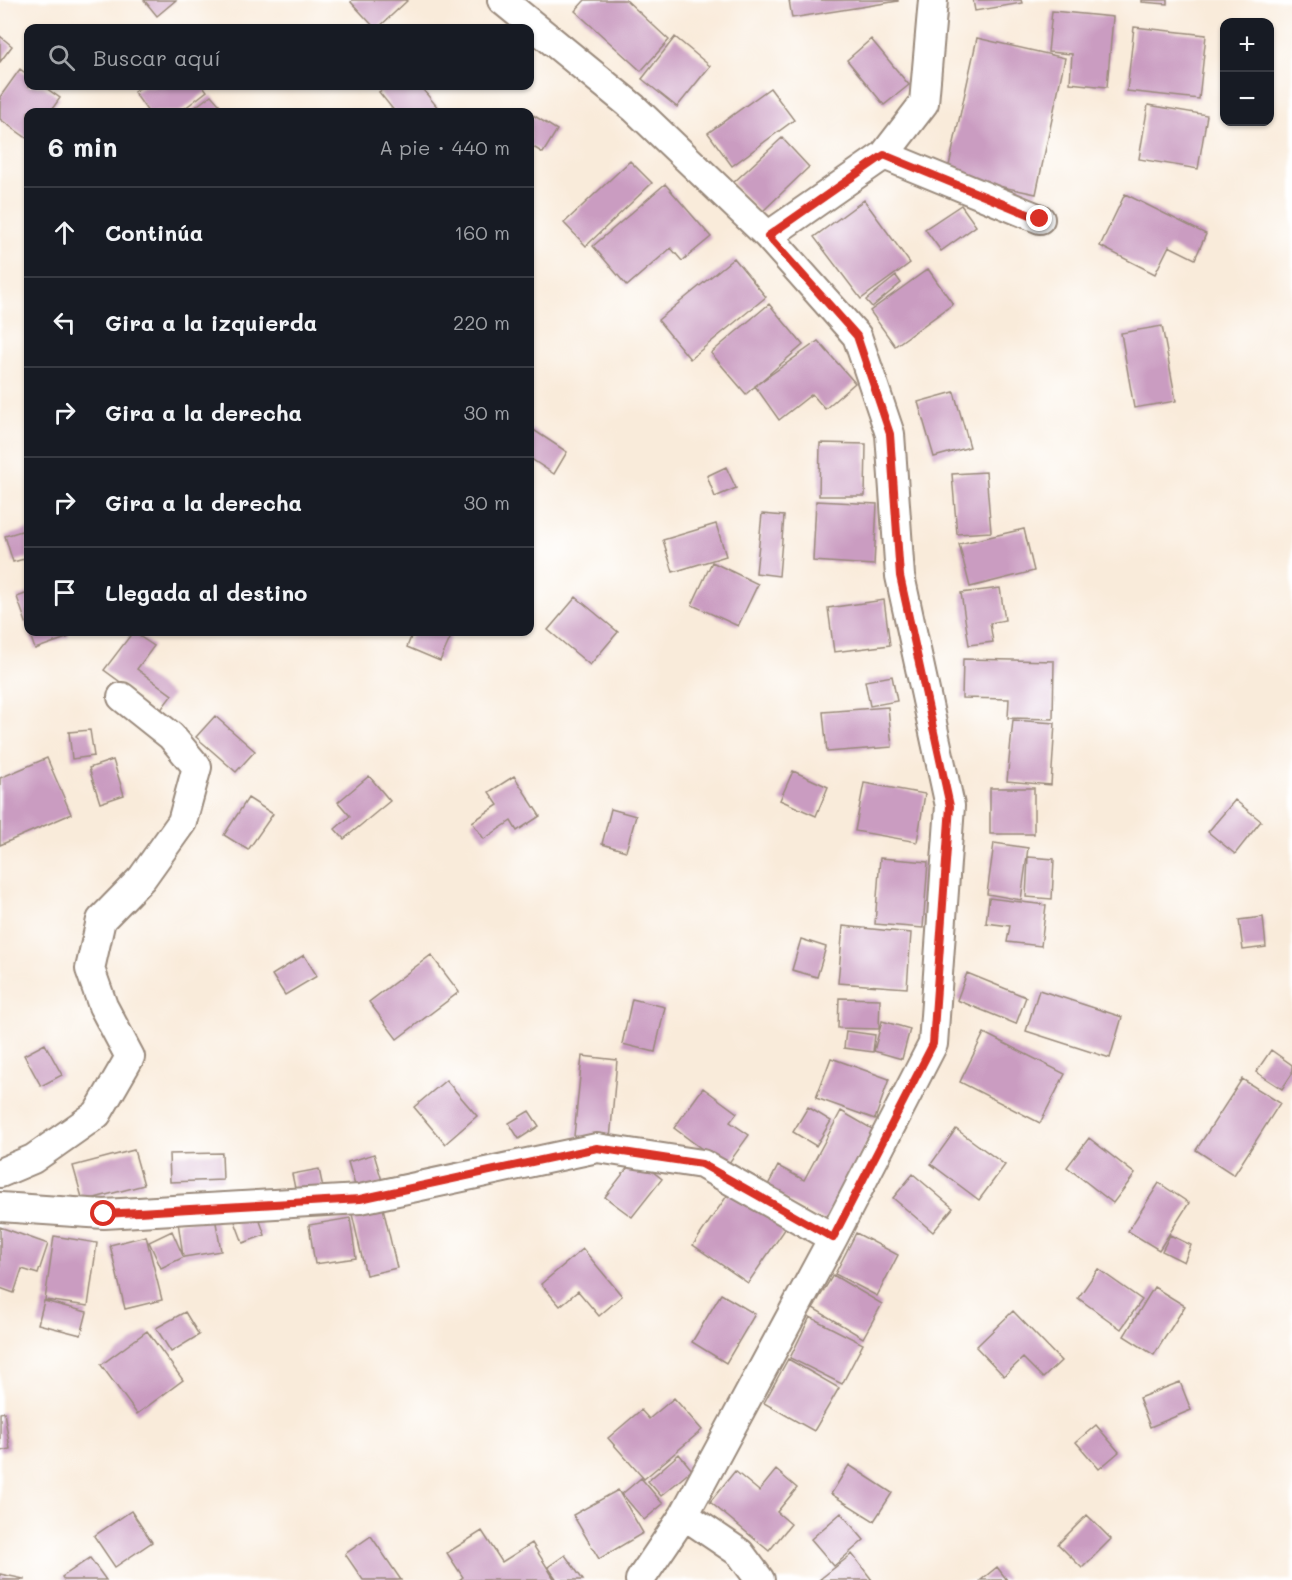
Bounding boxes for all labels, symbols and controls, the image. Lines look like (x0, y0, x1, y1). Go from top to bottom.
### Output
map controls (1220, 18, 1274, 126)
button: + (1220, 18, 1274, 72)
search box (24, 24, 534, 90)
icon: search (45, 41, 78, 74)
text: Buscar aquí (93, 43, 221, 72)
button: − (1220, 72, 1274, 126)
text: 6 min (48, 130, 117, 164)
text: A pie · 440 m (379, 134, 510, 160)
route end (1026, 205, 1052, 231)
icon: ahead (48, 216, 81, 249)
text: Continúa (105, 218, 203, 247)
text: 160 m (454, 219, 510, 245)
icon: left (48, 306, 81, 339)
text: Gira a la izquierda (105, 308, 317, 337)
text: 220 m (453, 309, 510, 335)
icon: right (48, 396, 81, 429)
text: Gira a la derecha (105, 398, 302, 427)
text: 30 m (464, 399, 510, 425)
icon: right (48, 486, 81, 519)
text: Gira a la derecha (105, 488, 302, 517)
text: 30 m (464, 489, 510, 515)
icon: arrive (48, 576, 81, 609)
text: Llegada al destino (105, 578, 307, 607)
route start (90, 1200, 116, 1226)

